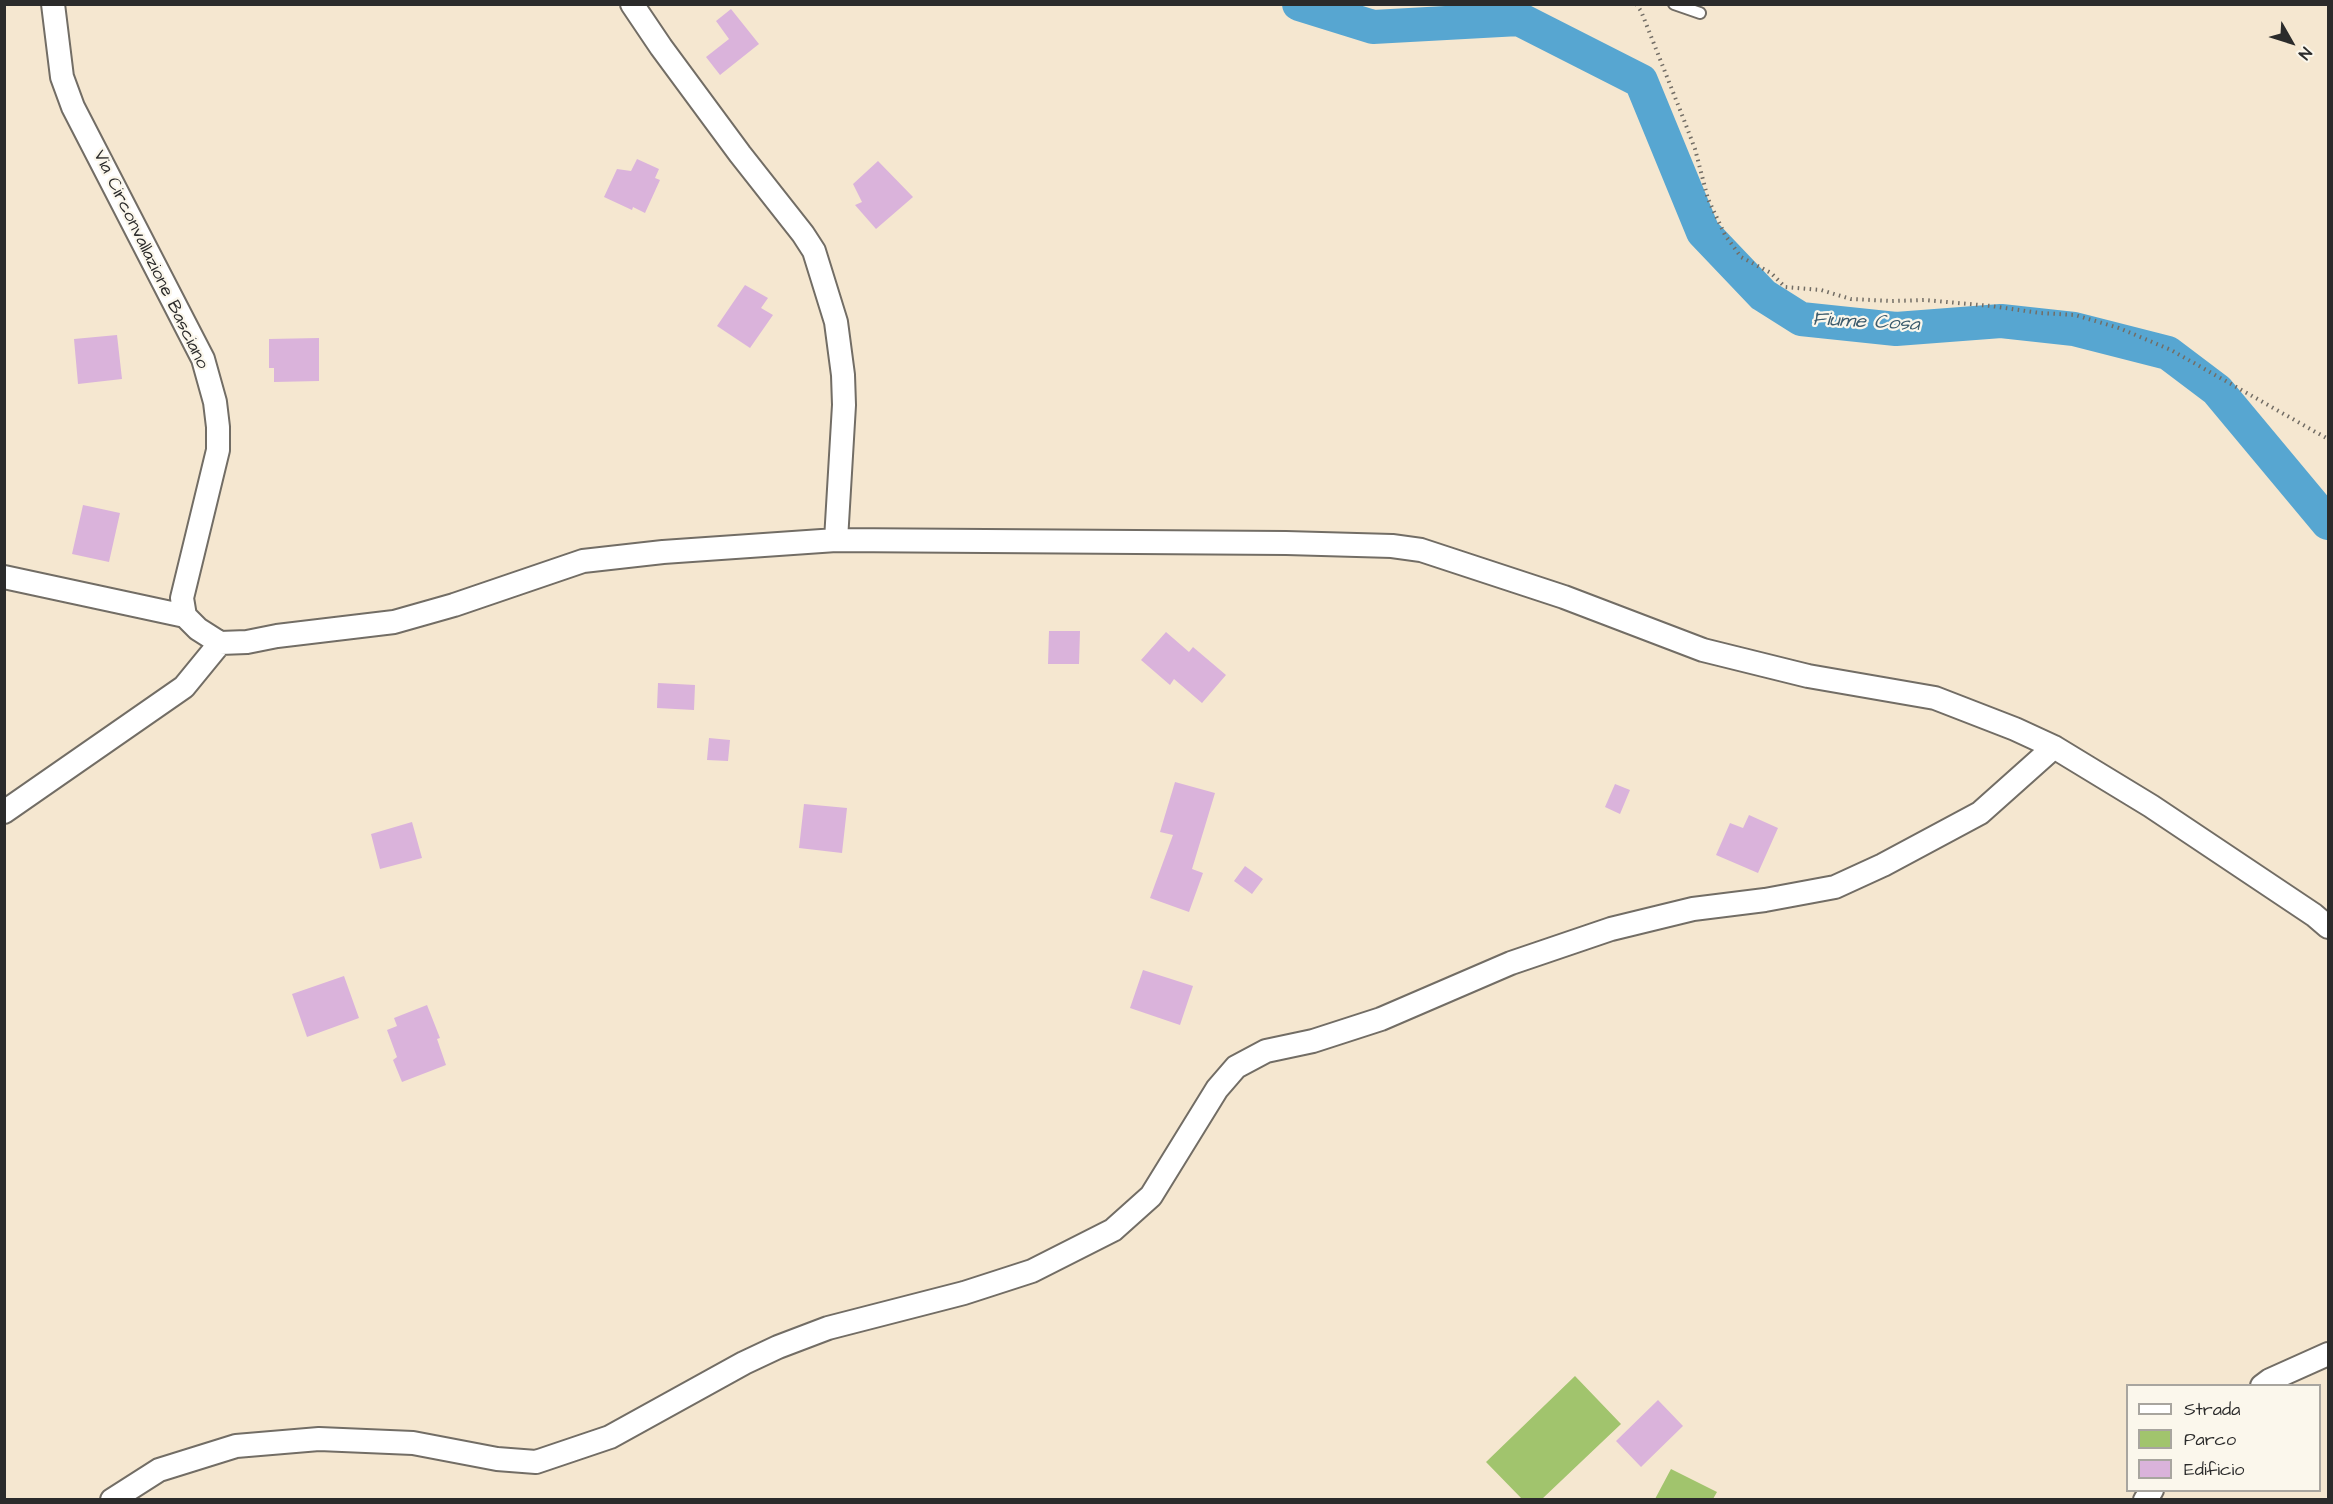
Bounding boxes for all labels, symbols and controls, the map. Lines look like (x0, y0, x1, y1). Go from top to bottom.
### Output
north arrow (2261, 12, 2321, 72)
text: N (2293, 43, 2317, 64)
street label: Via Circonvallazione Basciano (88, 147, 212, 373)
water label: Fiume Cosa (1812, 308, 1920, 338)
legend (2126, 1384, 2321, 1492)
text: Strada (2184, 1397, 2240, 1422)
text: Parco (2184, 1427, 2236, 1452)
text: Edificio (2184, 1457, 2244, 1482)

